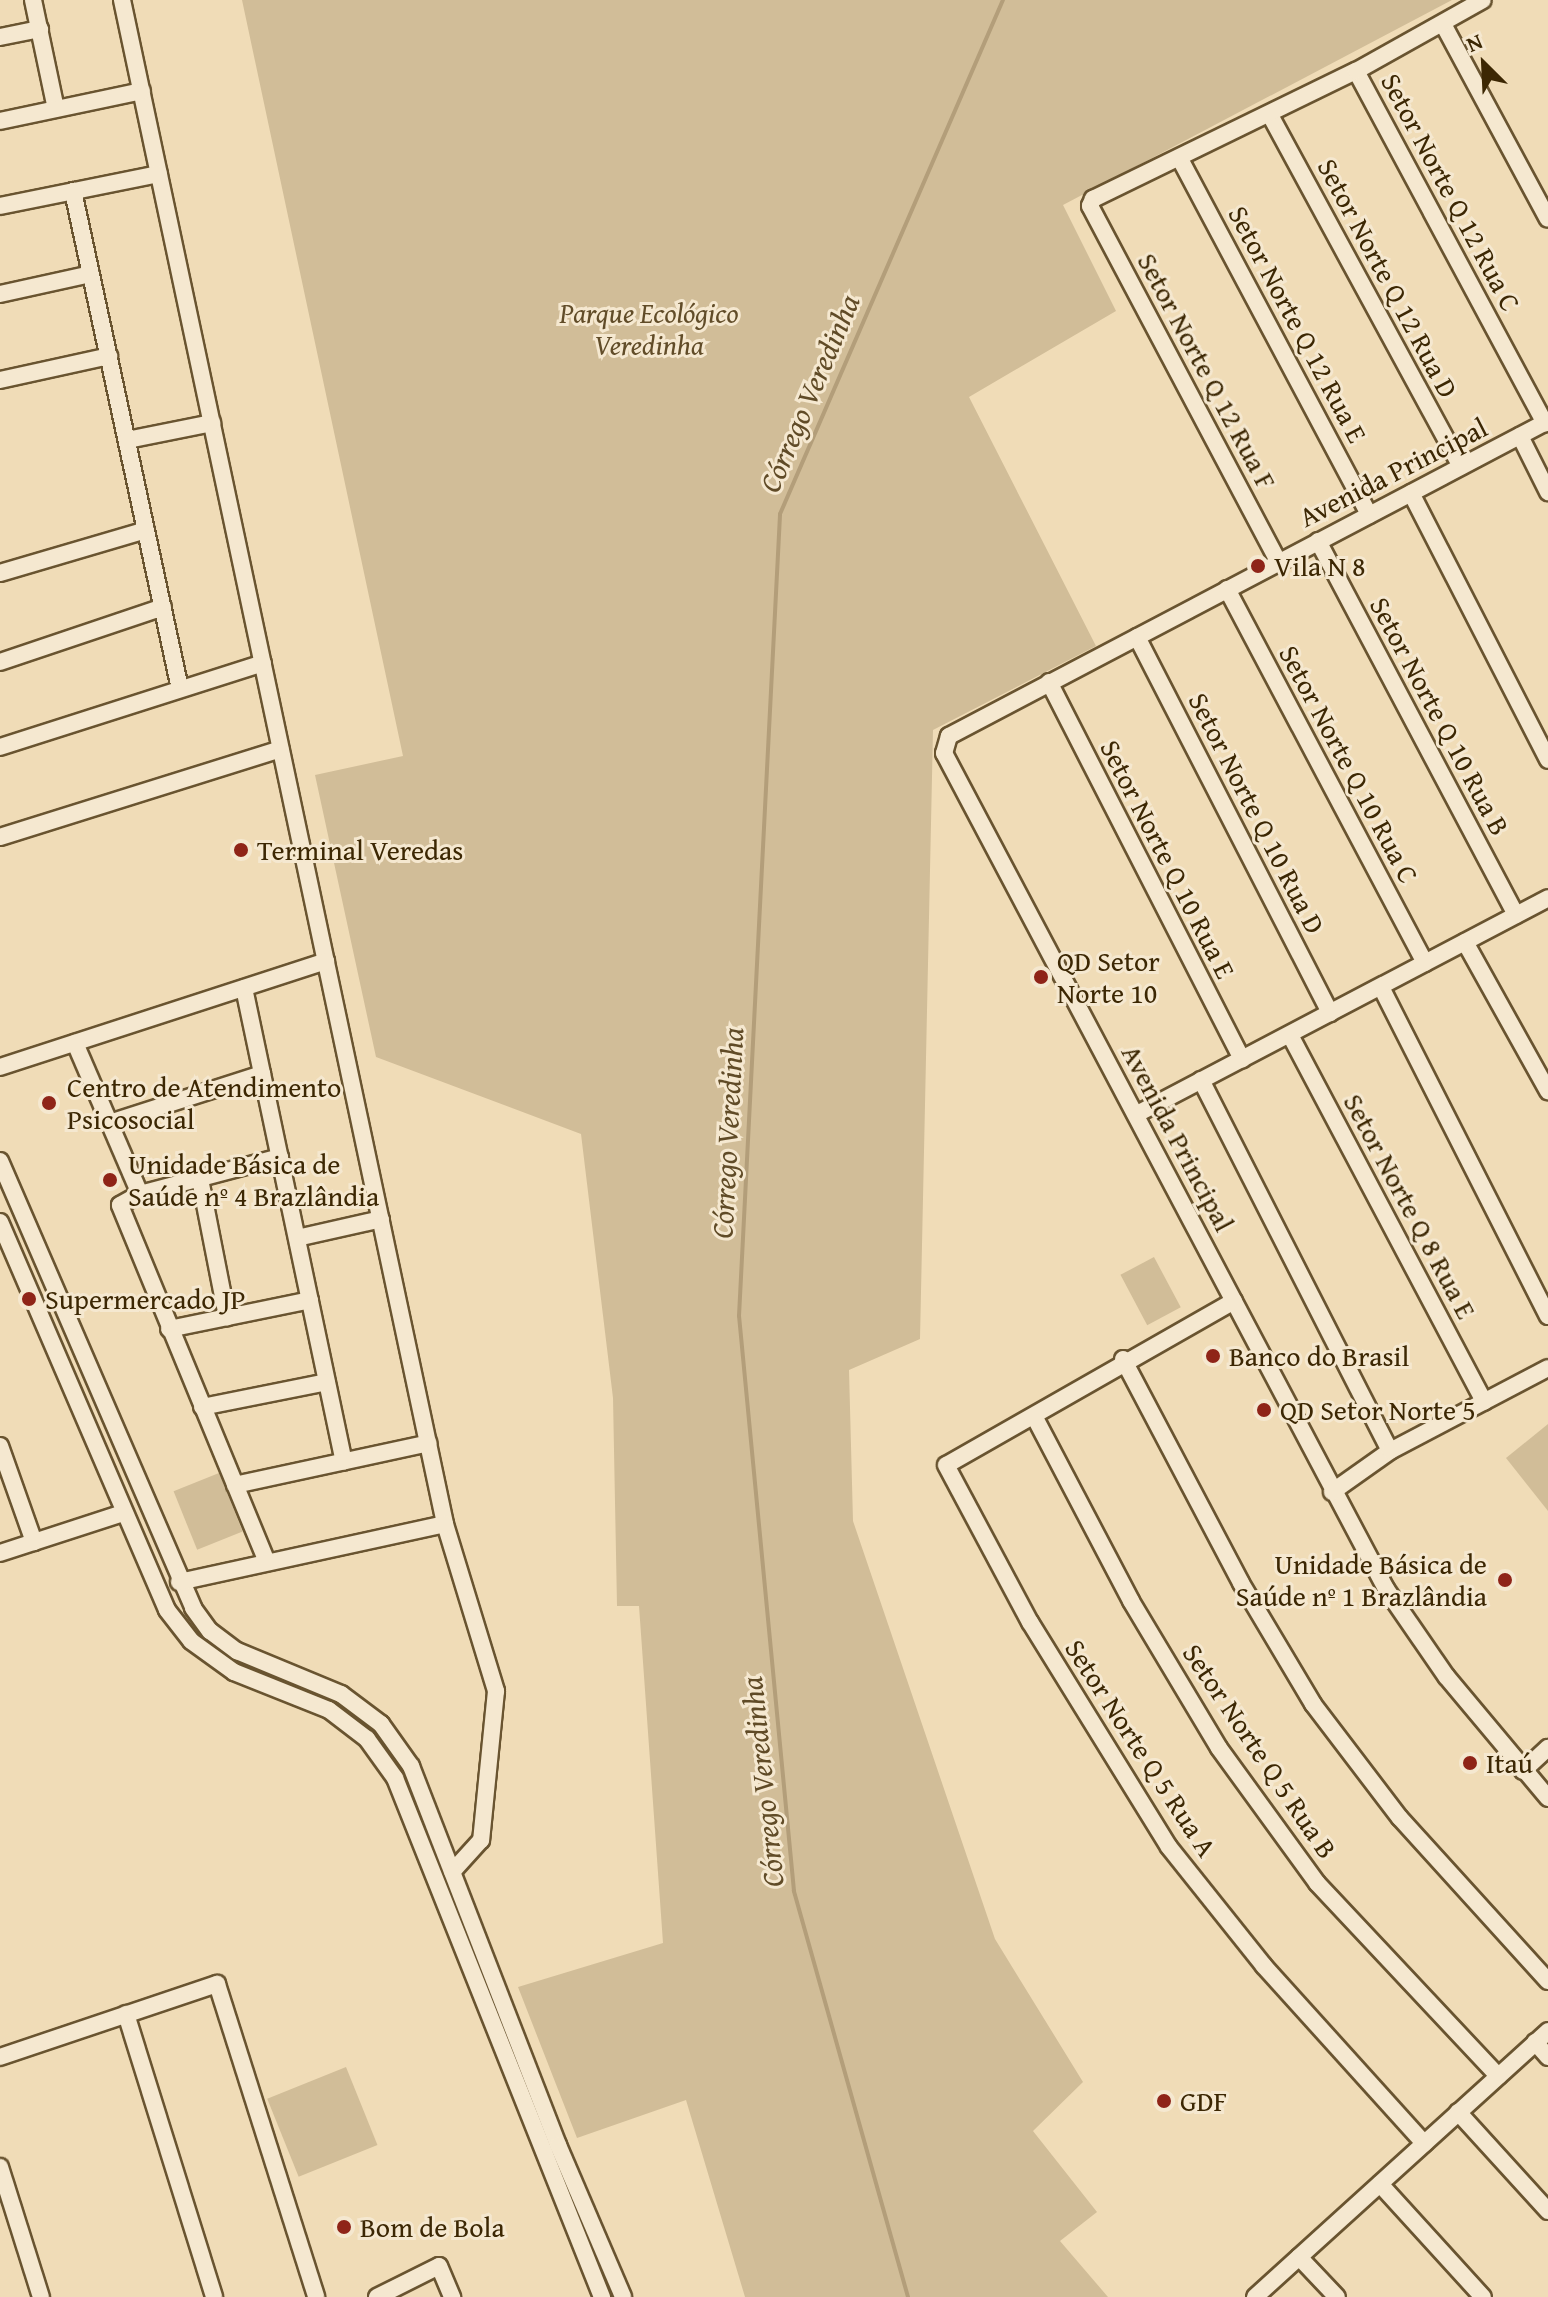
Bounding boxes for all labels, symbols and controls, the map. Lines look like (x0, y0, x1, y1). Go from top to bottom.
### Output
north arrow (1444, 24, 1524, 104)
text: N (1461, 24, 1487, 60)
street label: Setor Norte Q 12 Rua C (1374, 67, 1528, 317)
street label: Setor Norte Q 12 Rua D (1311, 153, 1465, 403)
street label: Setor Norte Q 12 Rua E (1221, 200, 1375, 448)
street label: Setor Norte Q 12 Rua F (1131, 247, 1283, 495)
water label: Córrego Veredinha (751, 289, 867, 497)
park label: Parque Ecológico Veredinha (560, 296, 738, 362)
street label: Avenida Principal (1293, 410, 1493, 534)
place label: Vila N 8 (1274, 549, 1365, 583)
marker: Vila N 8 (1249, 557, 1267, 575)
street label: Setor Norte Q 10 Rua B (1363, 591, 1517, 841)
street label: Setor Norte Q 10 Rua C (1272, 639, 1426, 889)
street label: Setor Norte Q 10 Rua D (1182, 687, 1332, 939)
street label: Setor Norte Q 10 Rua E (1093, 734, 1243, 984)
place label: Terminal Veredas (257, 833, 463, 867)
marker: Terminal Veredas (232, 841, 250, 859)
place label: QD Setor Norte 10 (1057, 944, 1160, 1010)
marker: QD Setor Norte 10 (1032, 968, 1050, 986)
water label: Córrego Veredinha (703, 1027, 751, 1239)
street label: Avenida Principal (1115, 1039, 1241, 1237)
place label: Centro de Atendimento Psicosocial (67, 1070, 341, 1136)
street label: Setor Norte Q 8 Rua E (1337, 1088, 1483, 1324)
marker: Centro de Atendimento Psicosocial (38, 1092, 60, 1114)
place label: Unidade Básica de Saúde nº 4 Brazlândia (128, 1147, 379, 1213)
marker: Unidade Básica de Saúde nº 4 Brazlândia (99, 1169, 121, 1191)
place label: Supermercado JP (45, 1282, 246, 1316)
marker: Supermercado JP (20, 1290, 38, 1308)
place label: Banco do Brasil (1229, 1339, 1409, 1373)
marker: Banco do Brasil (1204, 1347, 1222, 1365)
place label: QD Setor Norte 5 (1280, 1393, 1476, 1427)
marker: QD Setor Norte 5 (1255, 1401, 1273, 1419)
place label: Unidade Básica de Saúde nº 1 Brazlândia (1236, 1547, 1487, 1613)
marker: Unidade Básica de Saúde nº 1 Brazlândia (1494, 1569, 1516, 1591)
street label: Setor Norte Q 5 Rua A (1058, 1633, 1224, 1863)
street label: Setor Norte Q 5 Rua B (1176, 1637, 1344, 1865)
water label: Córrego Veredinha (733, 1675, 791, 1889)
place label: Itaú (1486, 1746, 1533, 1780)
marker: Itaú (1461, 1754, 1479, 1772)
place label: GDF (1180, 2084, 1227, 2118)
marker: GDF (1155, 2092, 1173, 2110)
place label: Bom de Bola (360, 2210, 505, 2244)
marker: Bom de Bola (335, 2218, 353, 2236)

